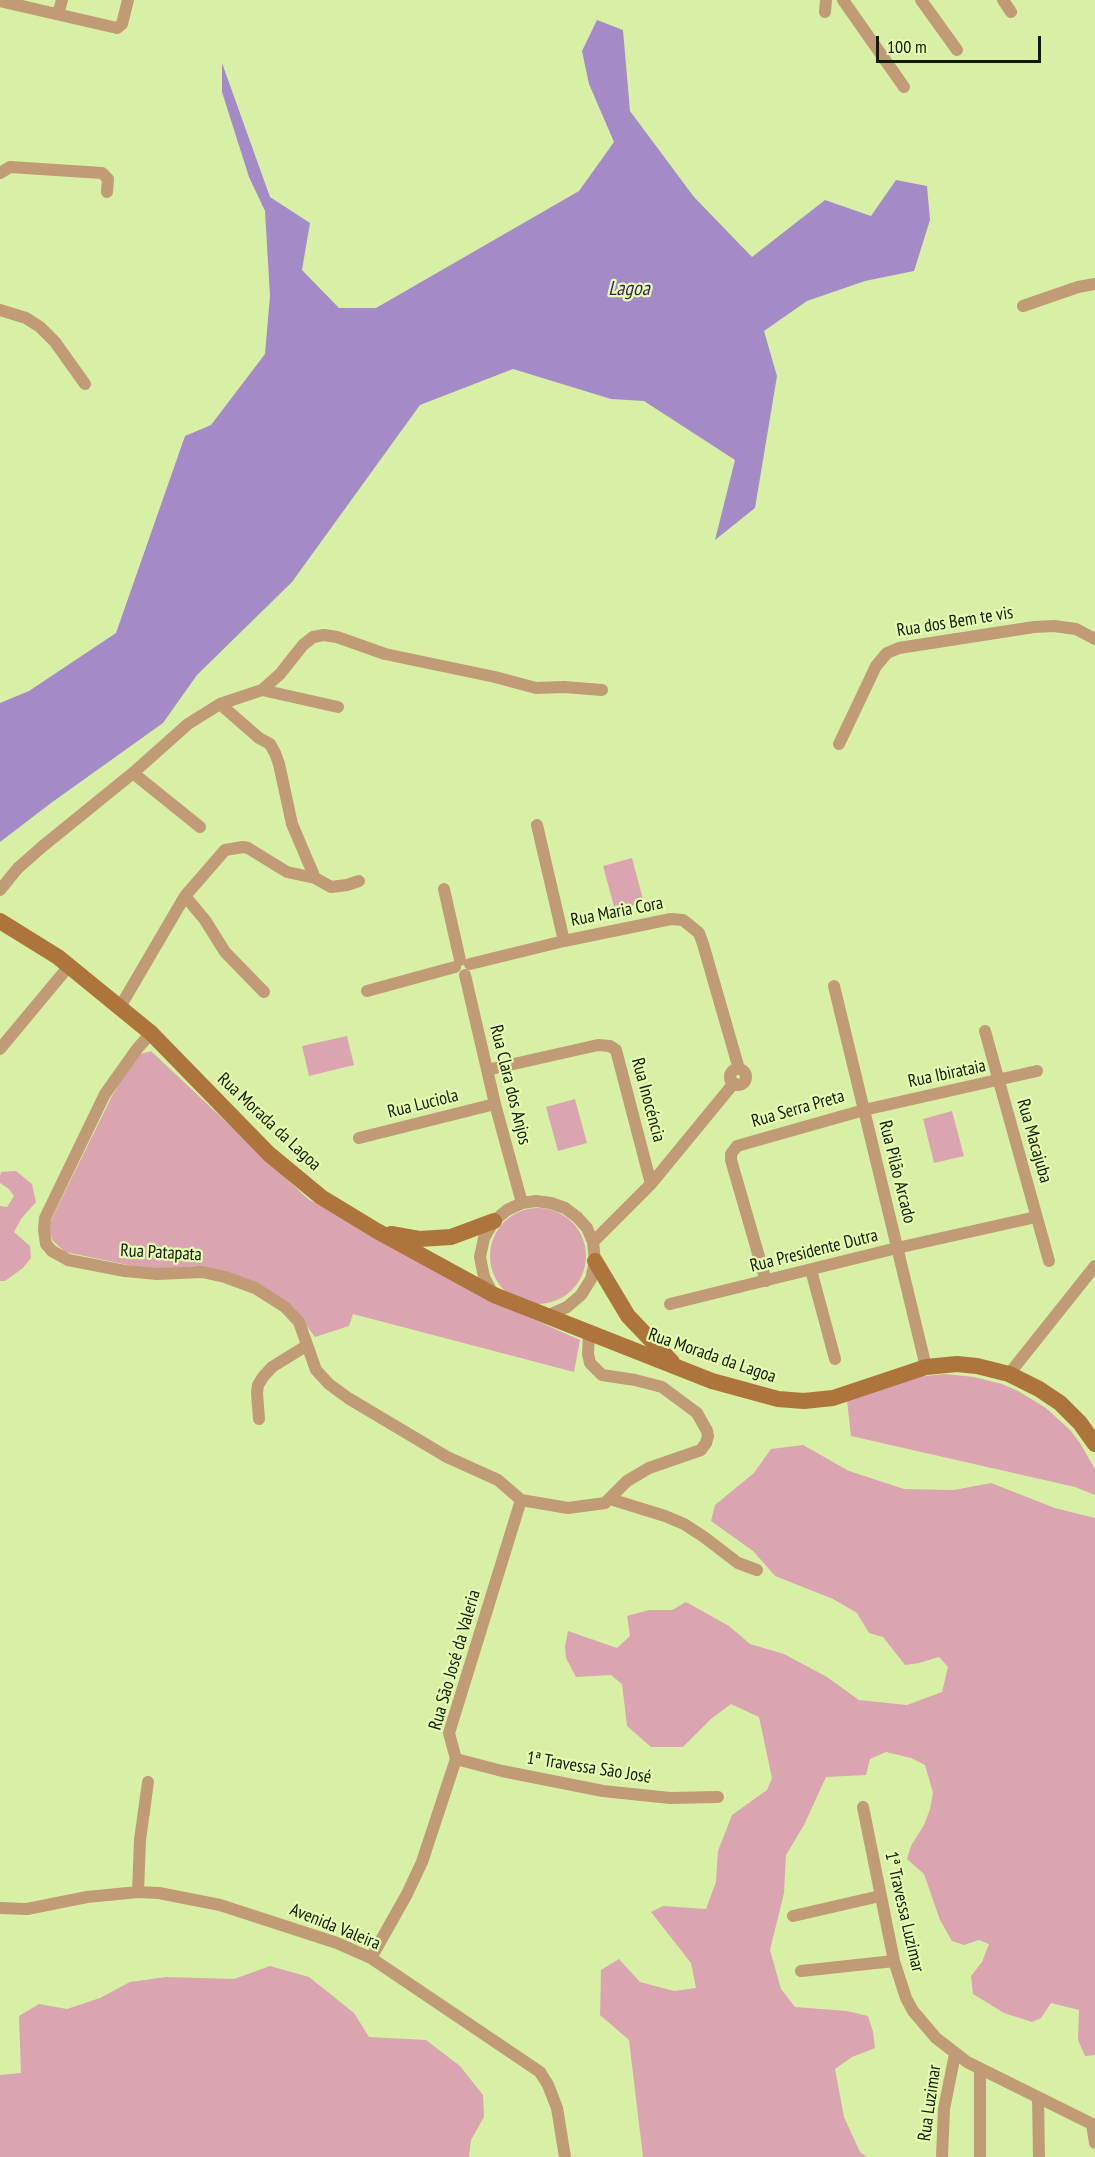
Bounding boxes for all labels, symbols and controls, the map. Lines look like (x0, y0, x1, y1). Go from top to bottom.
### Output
scale bar (879, 24, 1044, 62)
text: 100 m (887, 35, 927, 58)
water label: Lagoa (608, 277, 650, 301)
street label: Rua dos Bem te vis (895, 602, 1015, 642)
street label: Rua Maria Cora (569, 892, 665, 932)
street label: Rua Clara dos Anjos (485, 1023, 535, 1147)
street label: Rua Ibirataia (906, 1055, 988, 1093)
street label: Rua Inocéncia (626, 1056, 670, 1144)
street label: Rua Morada da Lagoa (213, 1069, 325, 1175)
street label: Rua Luciola (385, 1085, 461, 1123)
street label: Rua Serra Preta (749, 1085, 847, 1133)
street label: Rua Macajuba (1012, 1096, 1056, 1186)
street label: Rua Pilão Arcado (874, 1118, 920, 1226)
street label: Rua Presidente Dutra (748, 1225, 880, 1277)
street label: Rua Patapata (120, 1240, 202, 1266)
street label: Rua Morada da Lagoa (645, 1324, 779, 1388)
street label: Rua São José da Valeria (425, 1587, 485, 1733)
street label: 1ª Travessa São José (525, 1747, 653, 1789)
street label: 1ª Travessa Luzimar (880, 1850, 928, 1974)
street label: Avenida Valeira (287, 1899, 383, 1955)
street label: Rua Luzimar (914, 2064, 946, 2142)

